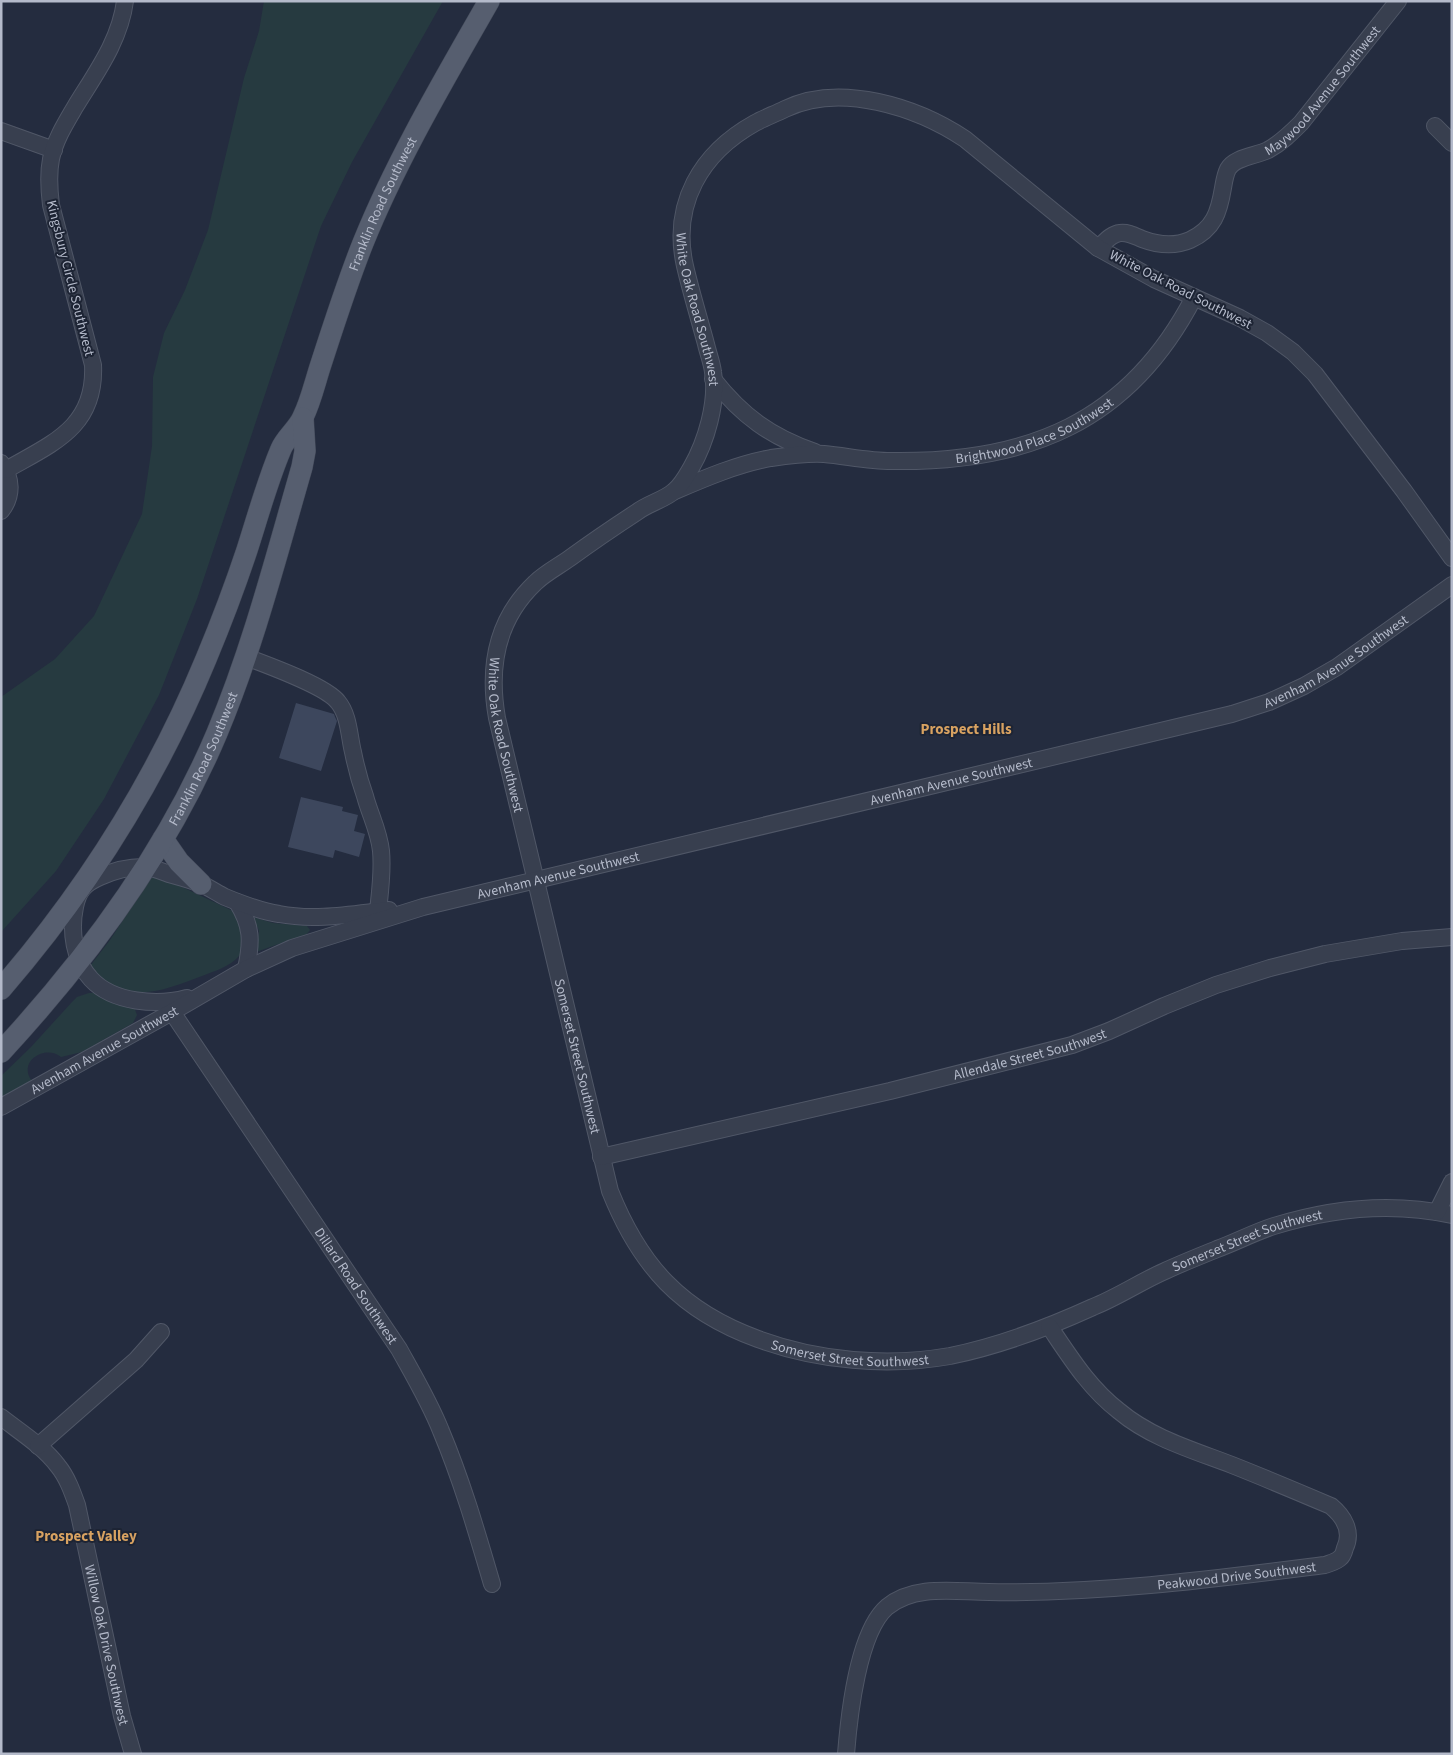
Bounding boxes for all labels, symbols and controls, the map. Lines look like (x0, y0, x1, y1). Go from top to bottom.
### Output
street label: Maywood Avenue Southwest (1261, 22, 1386, 161)
street label: Franklin Road Southwest (344, 133, 422, 274)
street label: Kingsbury Circle Southwest (41, 198, 99, 359)
street label: White Oak Road Southwest (671, 232, 723, 387)
street label: White Oak Road Southwest (1106, 245, 1256, 335)
street label: Brightwood Place Southwest (954, 393, 1118, 469)
street label: Avenham Avenue Southwest (1262, 610, 1413, 714)
street label: White Oak Road Southwest (483, 656, 528, 815)
street label: Franklin Road Southwest (164, 689, 243, 830)
district label: Prospect Hills (920, 719, 1012, 740)
street label: Avenham Avenue Southwest (868, 753, 1035, 811)
street label: Avenham Avenue Southwest (475, 847, 642, 905)
street label: Somerset Street Southwest (549, 977, 605, 1136)
street label: Avenham Avenue Southwest (27, 1001, 182, 1100)
street label: Allendale Street Southwest (951, 1024, 1110, 1086)
street label: Somerset Street Southwest (1169, 1205, 1324, 1278)
street label: Dillard Road Southwest (309, 1224, 402, 1349)
street label: Somerset Street Southwest (768, 1335, 930, 1372)
district label: Prospect Valley (35, 1526, 137, 1547)
street label: Peakwood Drive Southwest (1156, 1557, 1318, 1595)
street label: Willow Oak Drive Southwest (79, 1563, 133, 1728)

